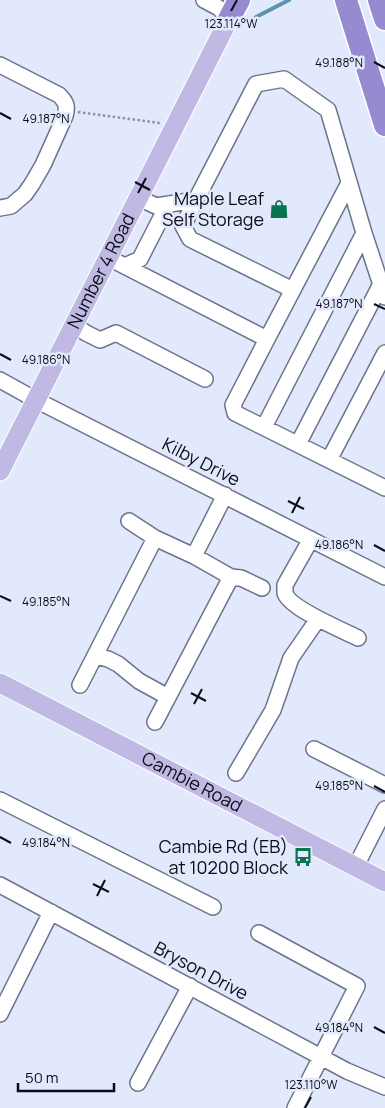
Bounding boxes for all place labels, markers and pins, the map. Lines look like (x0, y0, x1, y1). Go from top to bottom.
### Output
place label: Maple Leaf Self Storage (162, 186, 265, 231)
shop icon: Maple Leaf Self Storage (268, 198, 290, 220)
place label: Cambie Rd (EB) at 10200 Block (159, 834, 289, 879)
bus stop icon: Cambie Rd (EB) at 10200 Block (292, 846, 314, 868)

